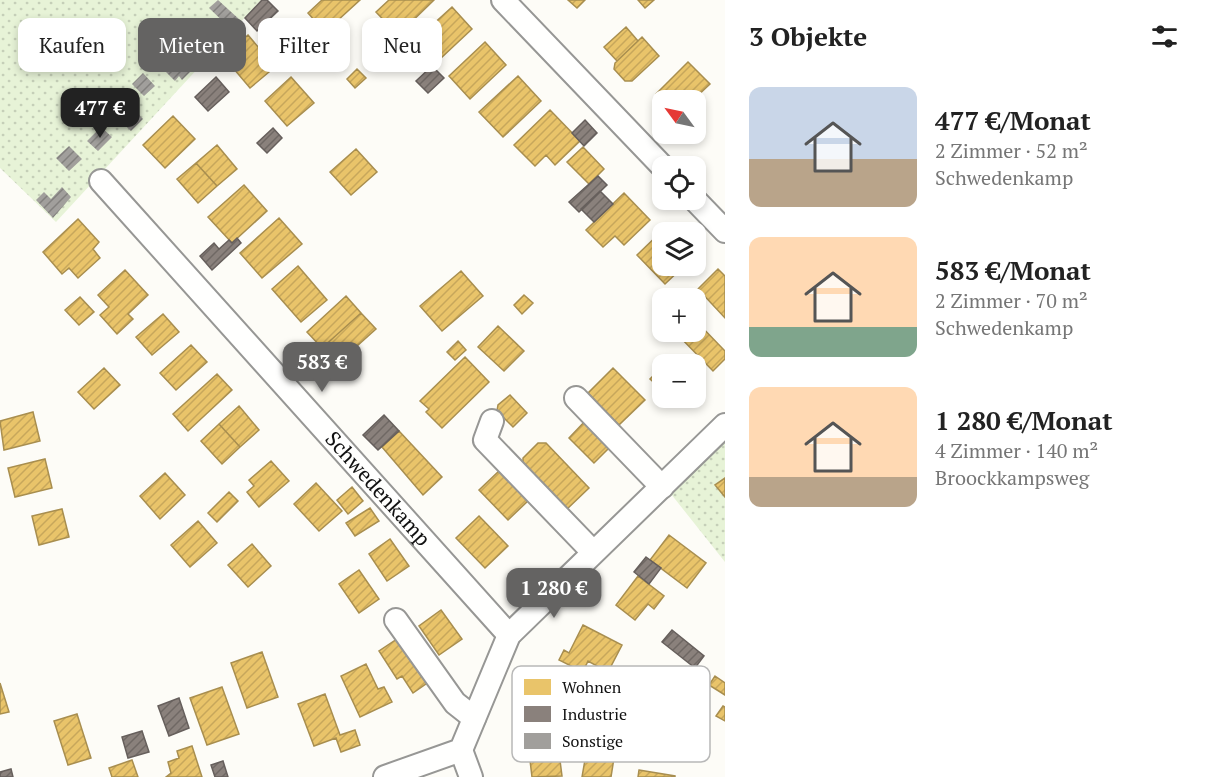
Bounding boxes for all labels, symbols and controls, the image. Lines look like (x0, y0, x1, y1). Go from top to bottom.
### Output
chip: Kaufen (18, 18, 126, 72)
chip: Mieten (138, 18, 246, 72)
chip: Filter (258, 18, 350, 72)
chip: Neu (362, 18, 442, 72)
text: 3 Objekte (749, 19, 867, 53)
icon: filters (1148, 20, 1181, 53)
pin: 477 € (58, 88, 142, 139)
north arrow (652, 90, 706, 144)
map controls (652, 90, 706, 408)
text: 477 € (75, 94, 125, 121)
text: 477 €/Monat (935, 103, 1091, 137)
icon: home (797, 111, 869, 183)
text: 2 Zimmer · 52 m² (935, 137, 1088, 164)
button: locate (652, 156, 706, 210)
text: Schwedenkamp (935, 164, 1073, 191)
button: layers (652, 222, 706, 276)
text: 583 €/Monat (935, 253, 1091, 287)
icon: home (797, 261, 869, 333)
text: 2 Zimmer · 70 m² (935, 287, 1088, 314)
button: + (652, 288, 706, 342)
text: Schwedenkamp (935, 314, 1073, 341)
pin: 583 € (280, 342, 364, 393)
text: 583 € (297, 348, 347, 375)
button: − (652, 354, 706, 408)
text: 1 280 €/Monat (935, 403, 1113, 437)
icon: home (797, 411, 869, 483)
street label: Schwedenkamp (320, 425, 437, 552)
text: 4 Zimmer · 140 m² (935, 437, 1098, 464)
text: Broockkampsweg (935, 464, 1089, 491)
pin: 1 280 € (499, 568, 609, 619)
text: 1 280 € (520, 574, 588, 601)
legend (512, 666, 710, 762)
text: Wohnen (562, 676, 622, 698)
text: Industrie (562, 703, 627, 725)
text: Sonstige (562, 730, 623, 752)

